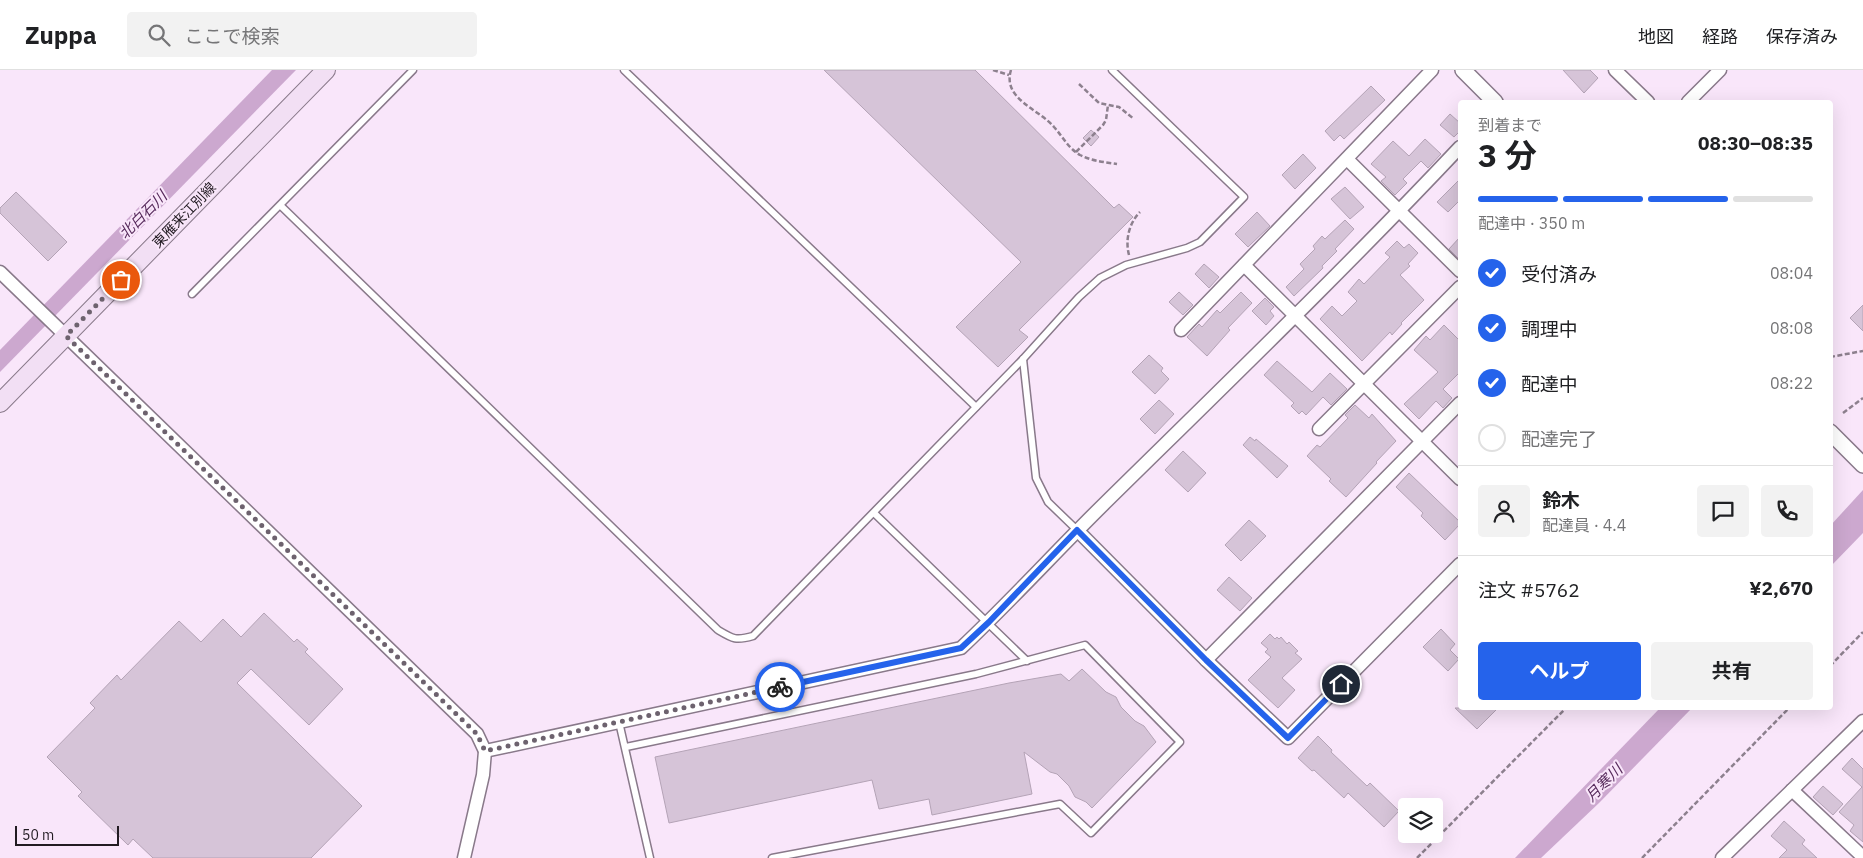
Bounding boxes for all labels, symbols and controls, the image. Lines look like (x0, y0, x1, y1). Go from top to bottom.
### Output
search box (127, 12, 477, 57)
text: Zuppa (25, 19, 97, 51)
icon: search (145, 21, 173, 49)
text: ここで検索 (185, 24, 280, 48)
text: 地図 (1638, 25, 1674, 48)
text: 経路 (1702, 25, 1738, 48)
text: 保存済み (1766, 25, 1838, 48)
text: 到着まで (1478, 115, 1542, 135)
text: 08:30–08:35 (1698, 131, 1813, 155)
text: 3 分 (1478, 134, 1537, 176)
street label: 東雁来江別線 (148, 179, 220, 251)
water label: 北白石川 (115, 185, 172, 243)
text: 配達中 · 350 m (1478, 213, 1585, 233)
pin (100, 259, 142, 301)
icon: check (1478, 259, 1506, 287)
text: 受付済み (1521, 262, 1597, 286)
text: 08:04 (1770, 263, 1813, 283)
icon: bag (107, 266, 135, 294)
icon: check (1478, 314, 1506, 342)
text: 調理中 (1521, 317, 1578, 341)
text: 08:08 (1770, 318, 1813, 338)
icon: check (1478, 369, 1506, 397)
text: 配達中 (1521, 372, 1578, 396)
text: 08:22 (1770, 373, 1813, 393)
text: 配達完了 (1521, 427, 1597, 451)
button: person (1478, 485, 1530, 537)
button: chat (1697, 485, 1749, 537)
button: phone (1761, 485, 1813, 537)
text: 鈴木 (1542, 488, 1580, 512)
text: 配達員 · 4.4 (1542, 515, 1626, 535)
text: ¥2,670 (1749, 576, 1813, 600)
text: 注文 #5762 (1478, 578, 1580, 602)
button: ヘルプ (1478, 642, 1641, 700)
button: 共有 (1651, 642, 1813, 700)
courier (755, 662, 805, 712)
pin (1320, 663, 1362, 705)
icon: home (1327, 670, 1355, 698)
icon: bike (766, 673, 794, 701)
water label: 月寒川 (1581, 759, 1628, 805)
map controls (1398, 798, 1443, 843)
button: layers (1398, 798, 1443, 843)
scale bar (15, 823, 119, 846)
text: 50 m (22, 826, 54, 844)

